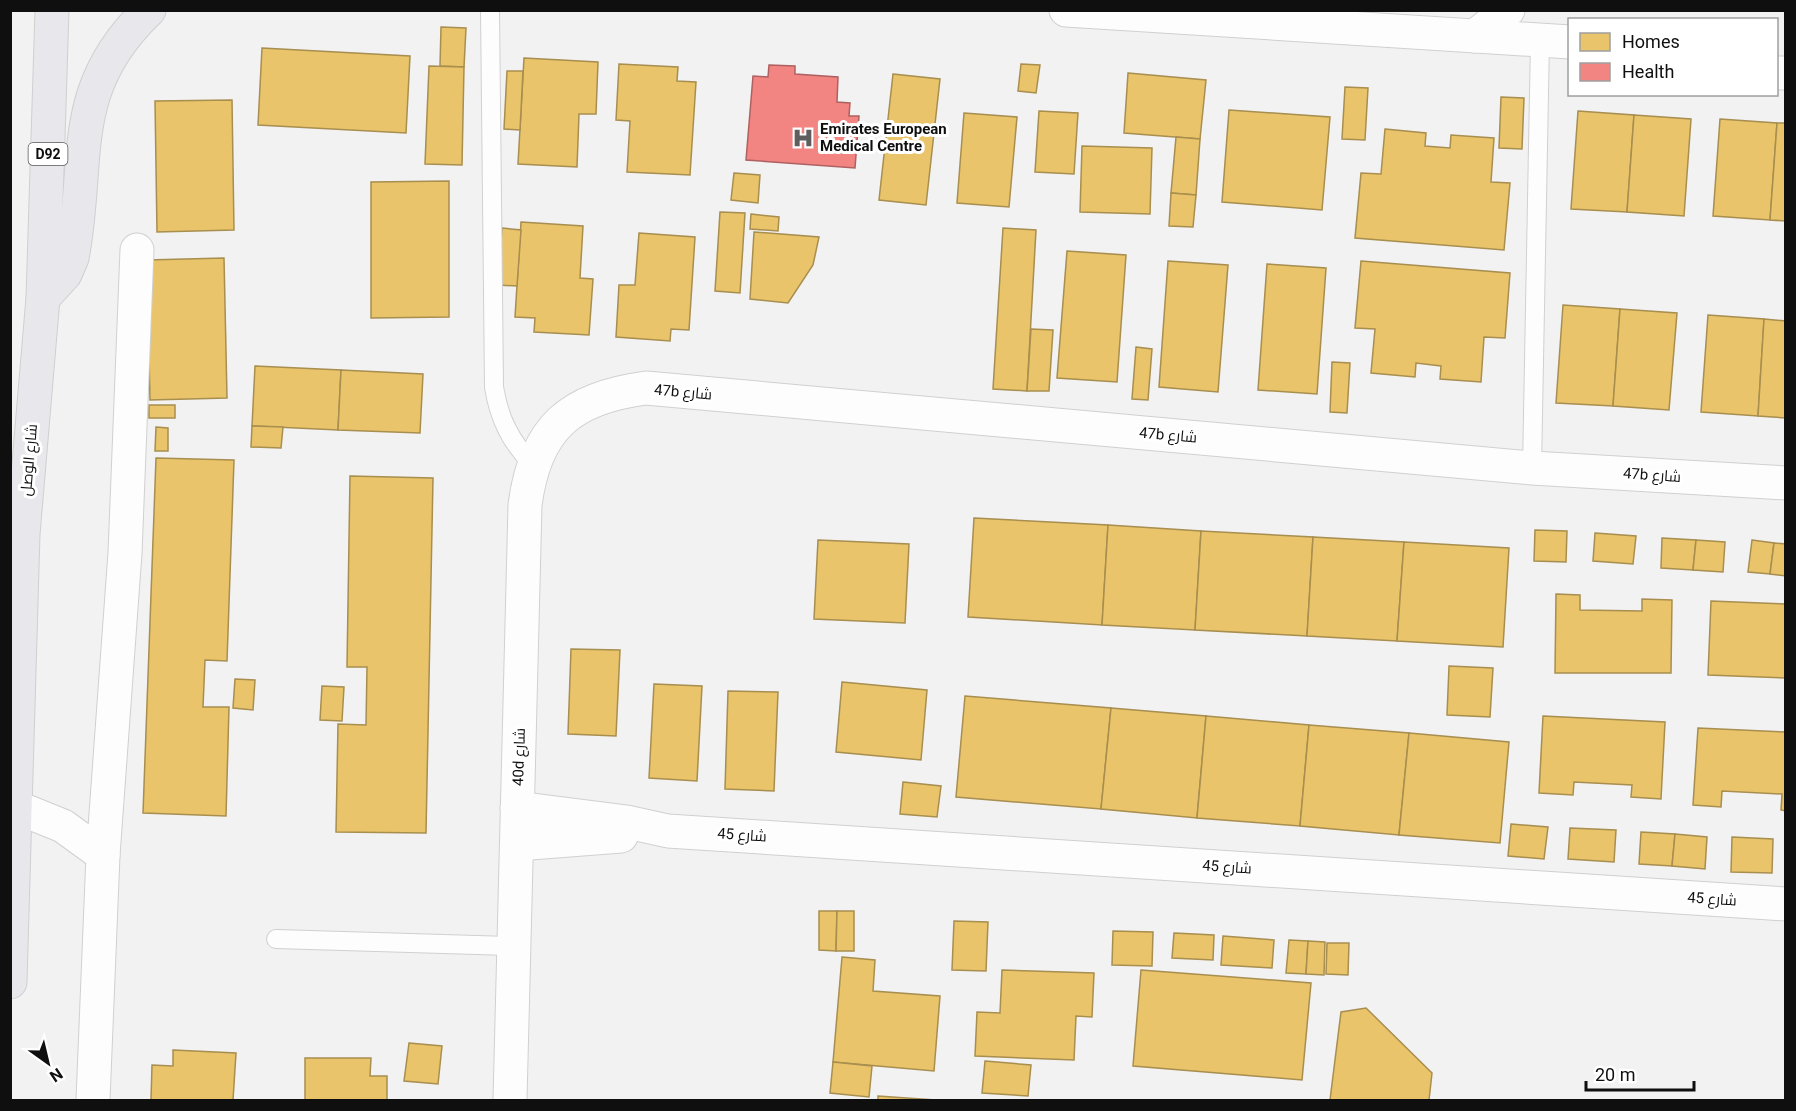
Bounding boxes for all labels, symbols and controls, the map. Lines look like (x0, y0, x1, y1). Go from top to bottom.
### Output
legend (1568, 18, 1778, 96)
text: Homes (1622, 31, 1680, 52)
text: Health (1622, 61, 1674, 82)
place label: Emirates European Medical Centre (820, 120, 947, 155)
hospital icon: Emirates European Medical Centre (791, 126, 815, 150)
road number: D92 (28, 143, 68, 165)
street label: 47b شارع (653, 381, 713, 405)
street label: شارع الوصل (17, 423, 43, 497)
street label: 47b شارع (1138, 424, 1198, 448)
street label: 47b شارع (1622, 464, 1682, 488)
street label: 40d شارع (509, 728, 531, 786)
street label: شارع 45 (716, 824, 767, 848)
street label: شارع 45 (1201, 856, 1252, 880)
street label: شارع 45 (1686, 888, 1737, 912)
north arrow (18, 1033, 78, 1093)
scale bar (1586, 1054, 1694, 1092)
text: N (46, 1064, 66, 1086)
text: 20 m (1595, 1064, 1635, 1085)

